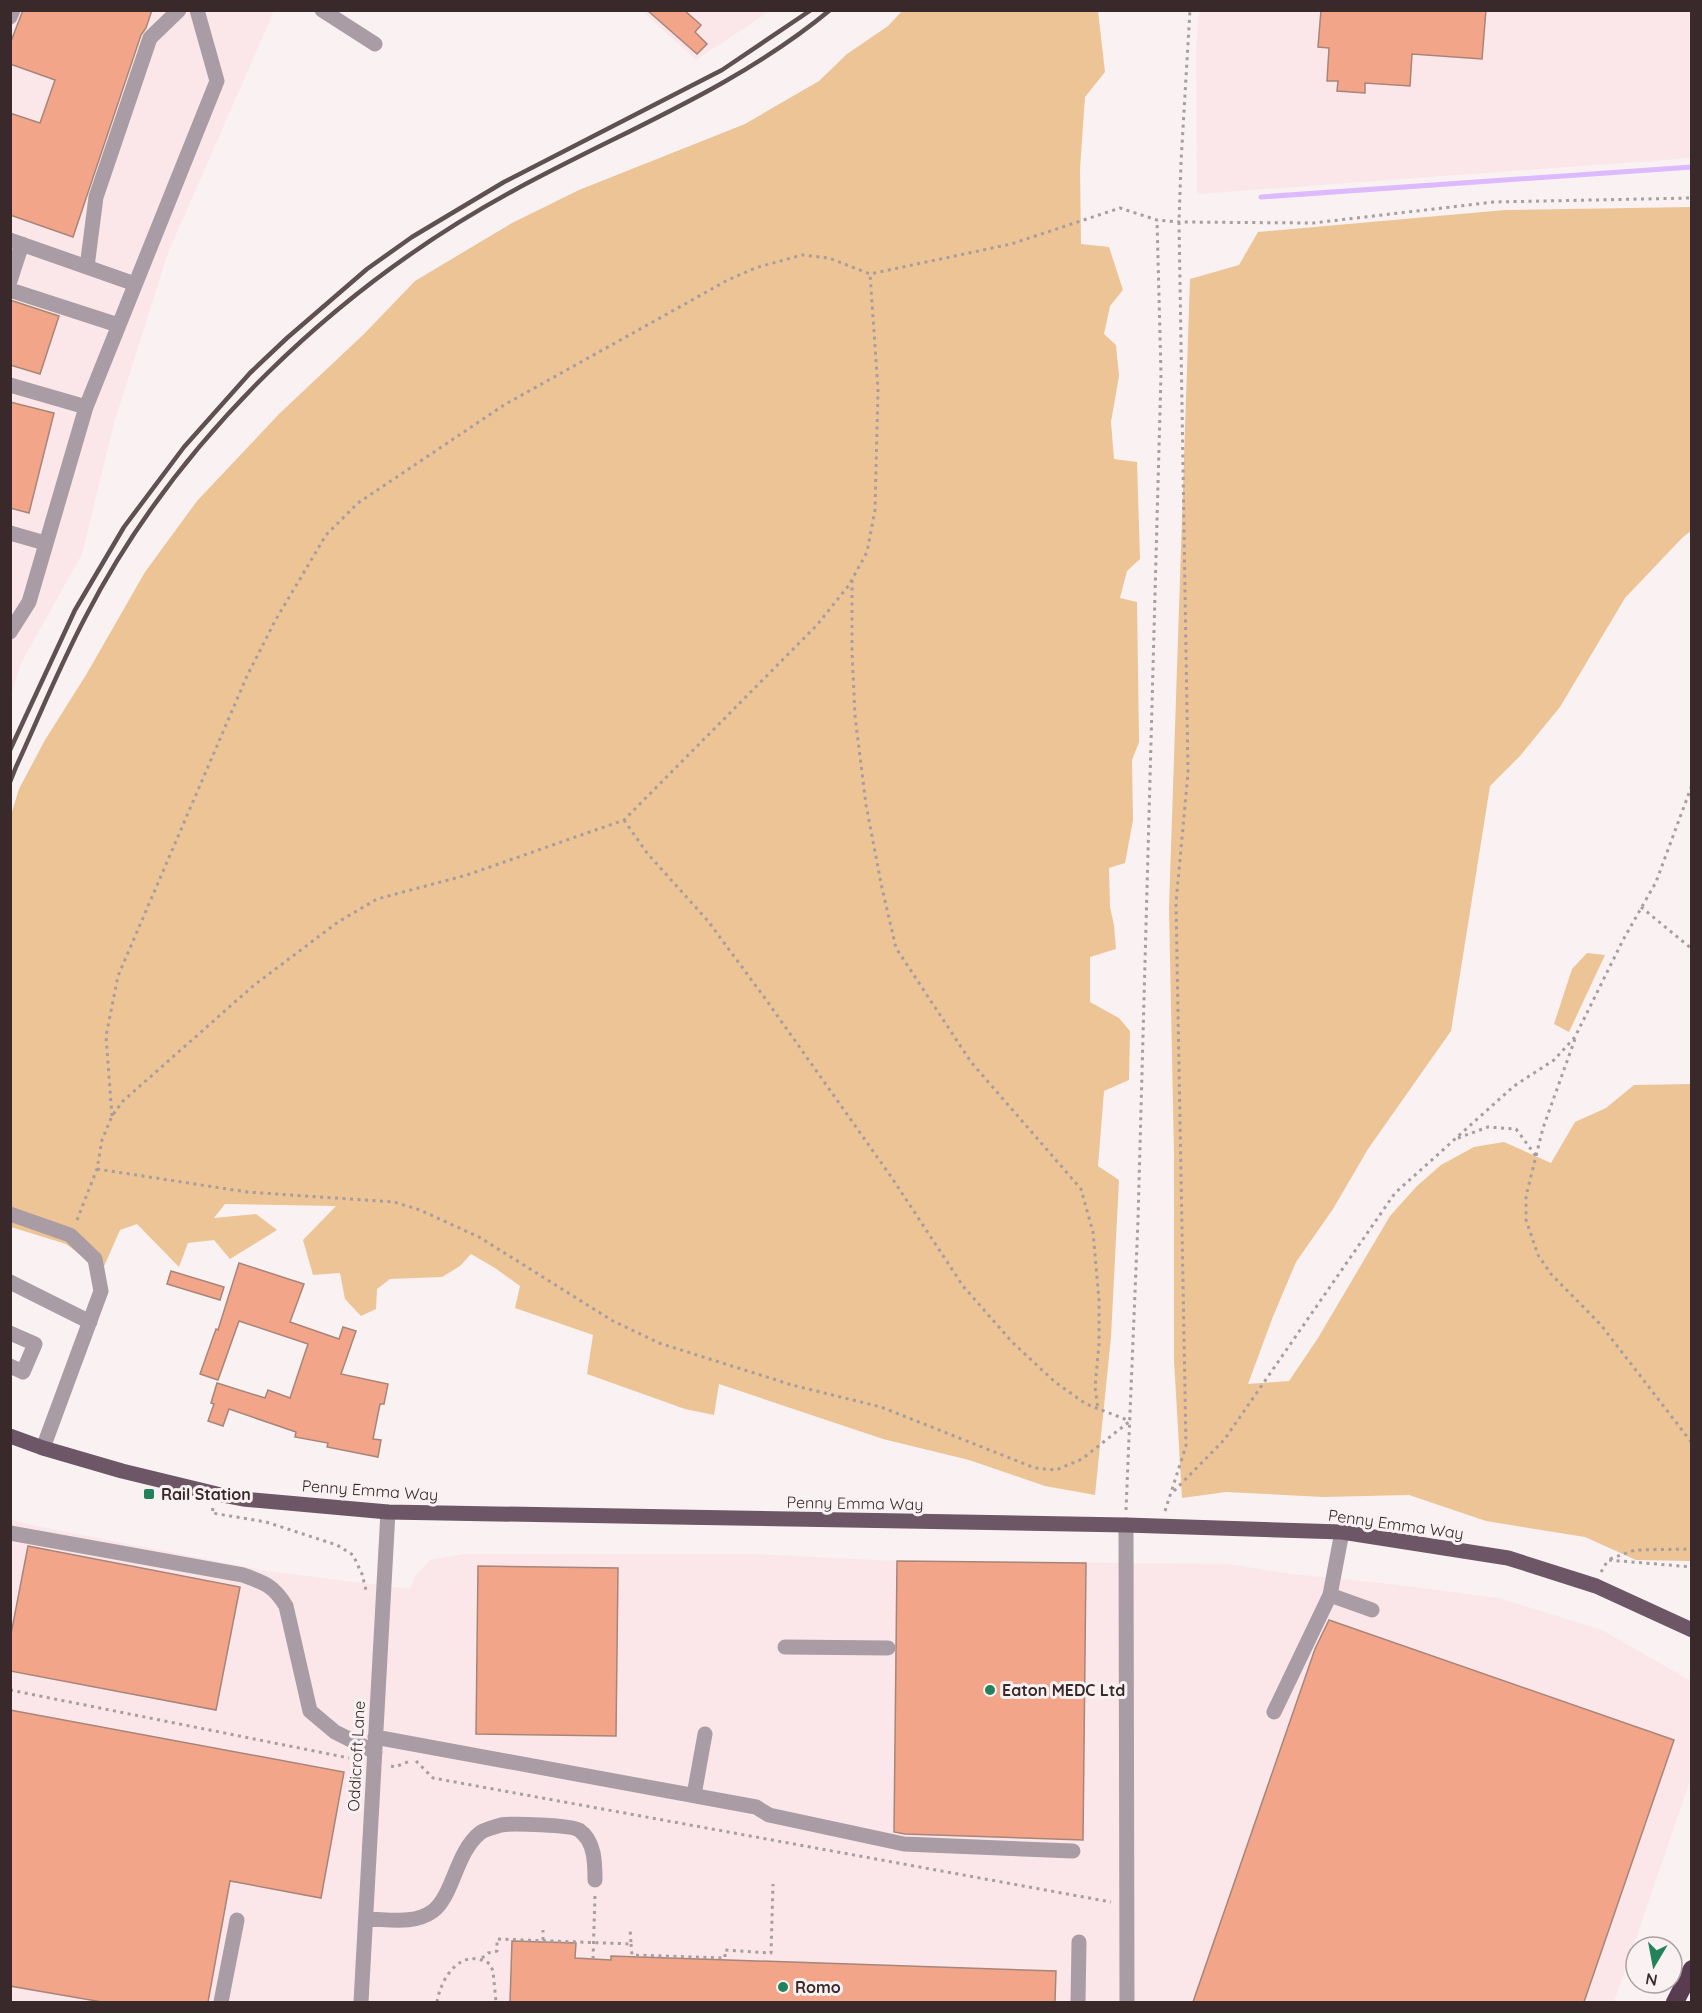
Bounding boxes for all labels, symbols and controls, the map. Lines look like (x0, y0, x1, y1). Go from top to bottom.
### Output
street label: Penny Emma Way (301, 1475, 439, 1505)
place label: Rail Station (161, 1484, 251, 1504)
marker: Rail Station (142, 1487, 156, 1501)
street label: Penny Emma Way (786, 1492, 924, 1514)
street label: Penny Emma Way (1327, 1505, 1465, 1543)
place label: Eaton MEDC Ltd (1002, 1680, 1125, 1700)
marker: Eaton MEDC Ltd (983, 1683, 997, 1697)
street label: Oddicroft Lane (343, 1700, 369, 1812)
north arrow (1624, 1935, 1684, 1995)
text: N (1644, 1969, 1659, 1991)
place label: Romo (795, 1977, 841, 1997)
marker: Romo (776, 1980, 790, 1994)

